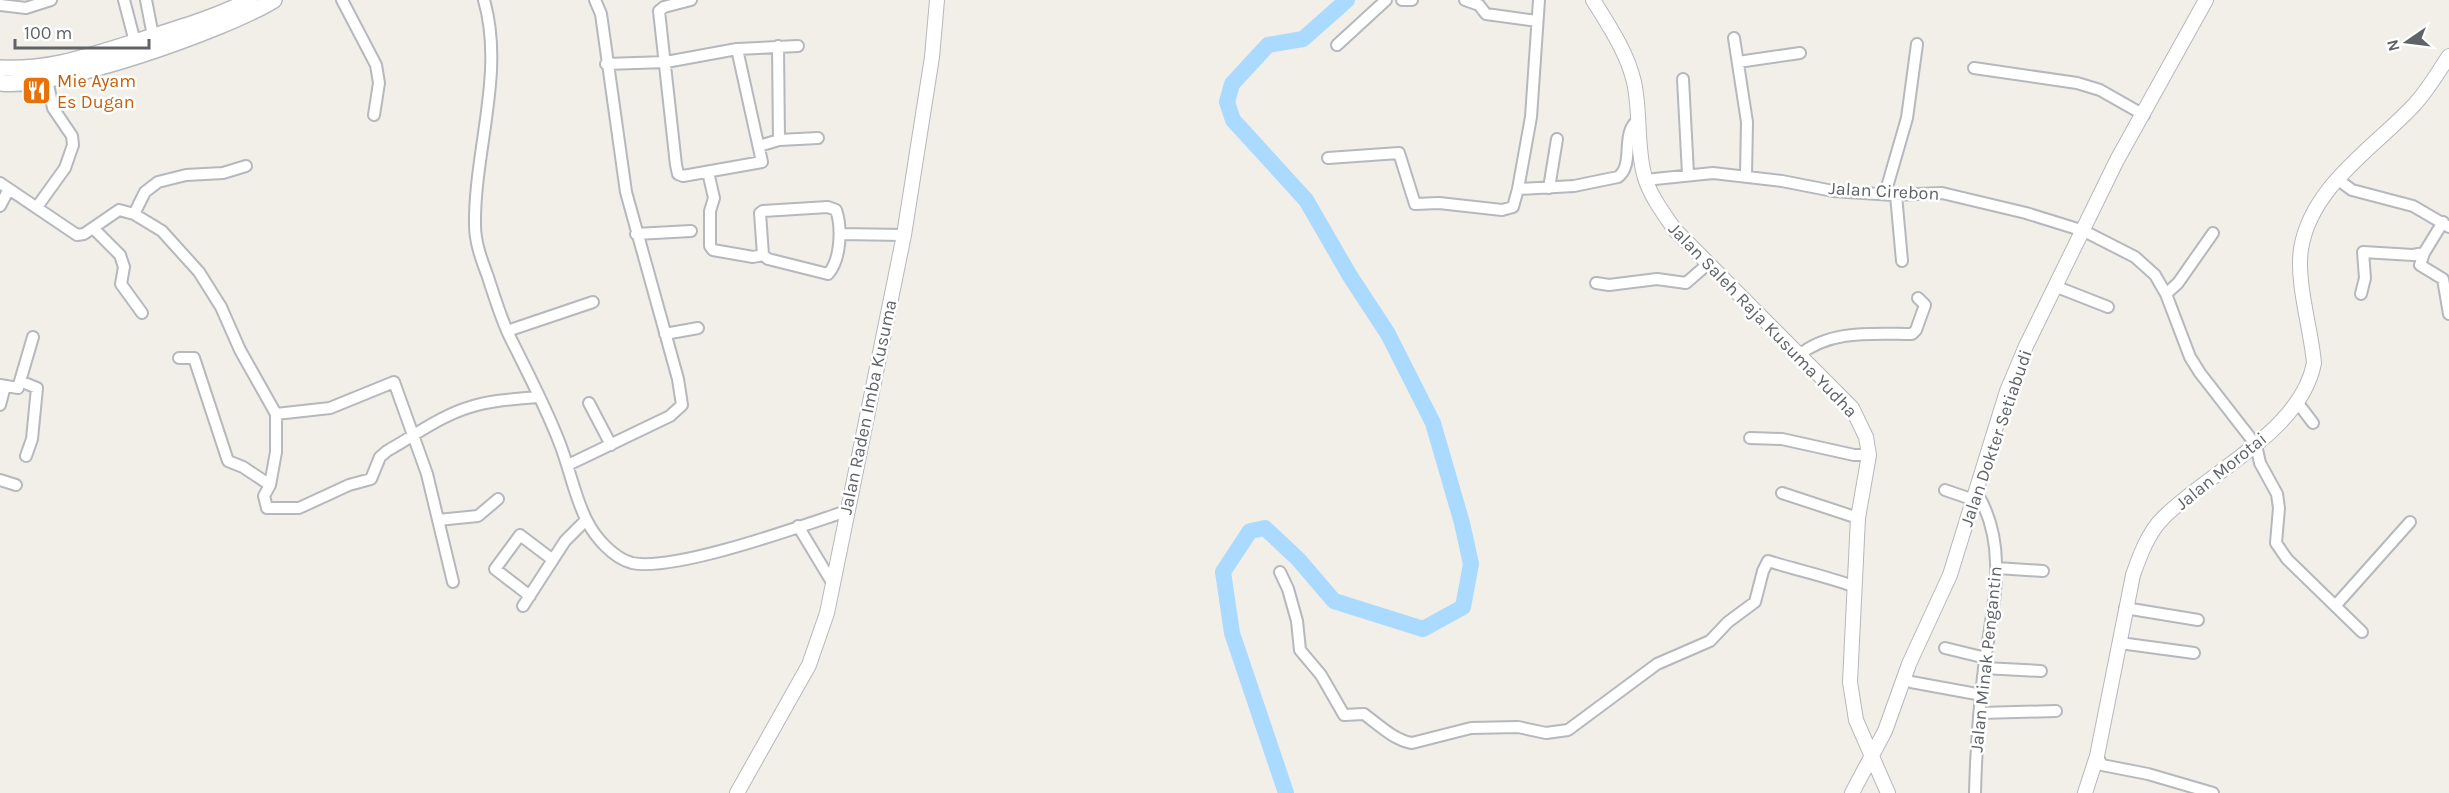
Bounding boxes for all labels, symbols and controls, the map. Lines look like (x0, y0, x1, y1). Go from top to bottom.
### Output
scale bar (15, 12, 148, 50)
north arrow (2377, 12, 2437, 72)
text: 100 m (24, 22, 72, 44)
text: N (2382, 38, 2404, 53)
place label: Mie Ayam Es Dugan (57, 70, 136, 113)
restaurant icon: Mie Ayam Es Dugan (20, 75, 52, 107)
street label: Jalan Cirebon (1828, 177, 1940, 205)
street label: Jalan Saleh Raja Kusuma Yudha (1664, 218, 1862, 422)
street label: Jalan Raden Imba Kusuma (834, 298, 902, 516)
street label: Jalan Dokter Setiabudi (1955, 347, 2037, 529)
street label: Jalan Morotai (2171, 428, 2271, 514)
street label: Jalan Minak Pengantin (1965, 565, 2007, 753)

